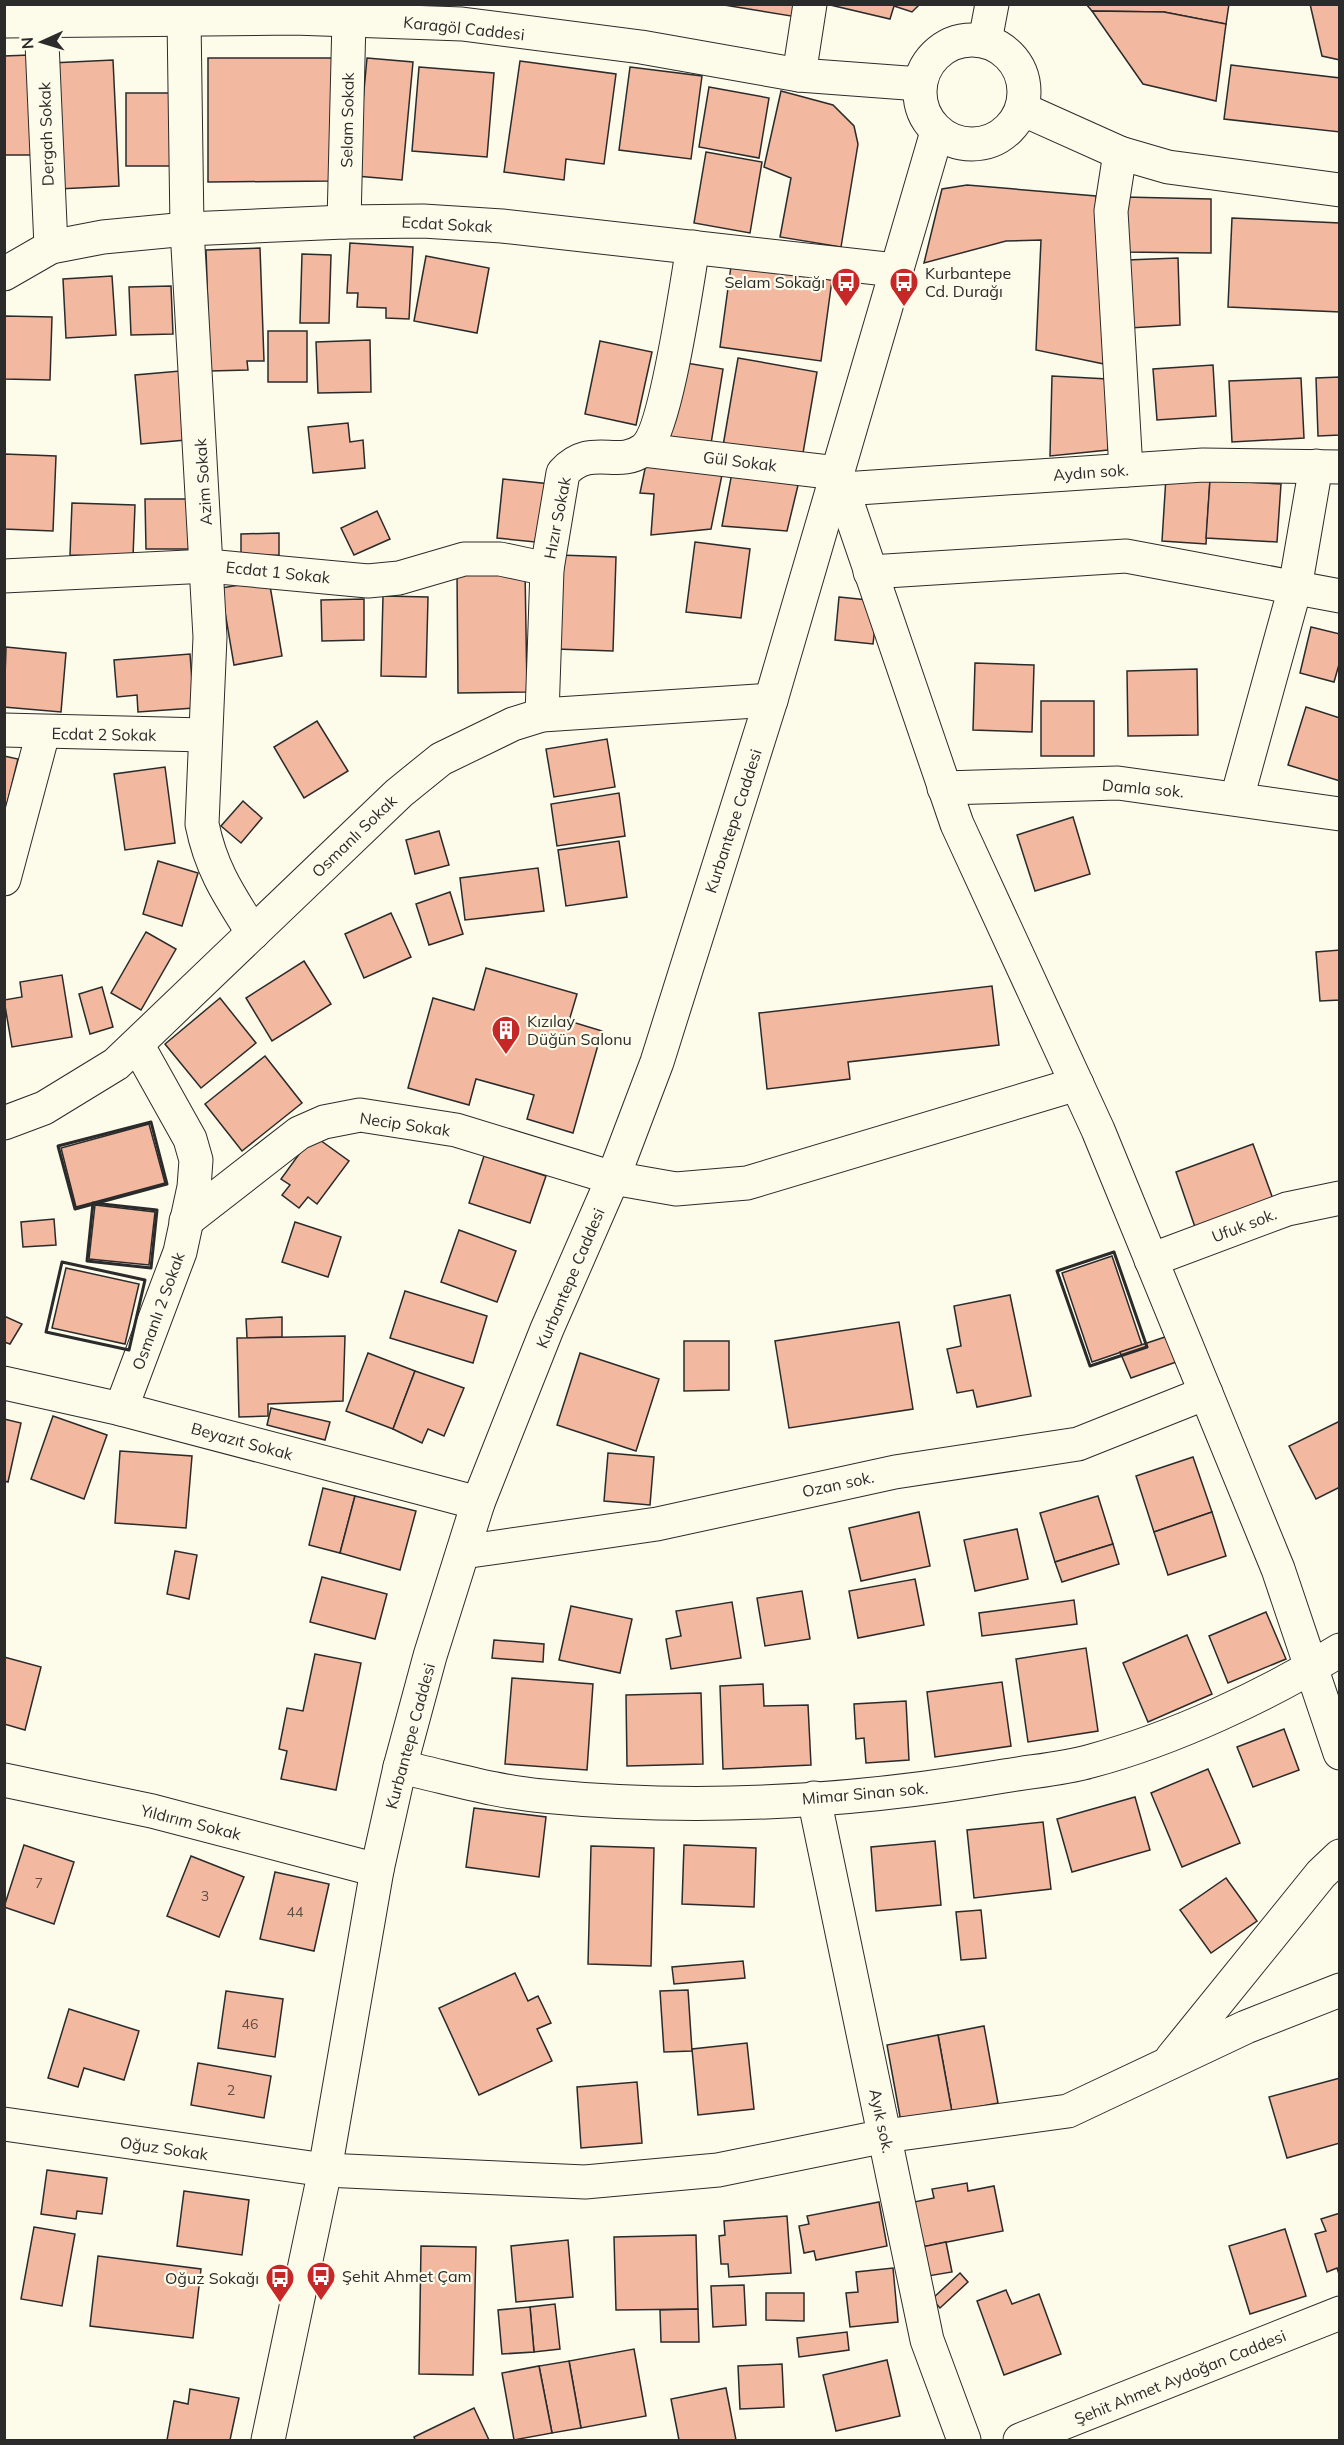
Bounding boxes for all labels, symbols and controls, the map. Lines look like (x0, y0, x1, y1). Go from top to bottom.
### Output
north arrow (12, 12, 72, 72)
street label: Karagöl Caddesi (402, 12, 526, 44)
text: N (17, 36, 37, 50)
street label: Selam Sokak (336, 71, 358, 168)
street label: Dergah Sokak (34, 81, 58, 186)
street label: Ecdat Sokak (401, 212, 494, 236)
place label: Kurbantepe Cd. Durağı (925, 263, 1011, 301)
bus stop icon: Selam Sokağı (830, 266, 862, 308)
bus stop icon: Kurbantepe Cd. Durağı (888, 266, 920, 308)
place label: Selam Sokağı (724, 272, 825, 292)
street label: Azim Sokak (190, 437, 216, 526)
street label: Gül Sokak (702, 447, 779, 476)
street label: Aydın sok. (1052, 459, 1130, 485)
street label: Hızır Sokak (539, 474, 575, 561)
street label: Ecdat 1 Sokak (225, 557, 332, 588)
street label: Ecdat 2 Sokak (51, 723, 157, 745)
street label: Kurbantepe Caddesi (700, 746, 766, 896)
street label: Damla sok. (1101, 774, 1185, 802)
street label: Osmanlı Sokak (307, 790, 401, 881)
place label: Kızılay Düğün Salonu (527, 1011, 632, 1049)
building icon: Kızılay Düğün Salonu (490, 1014, 522, 1056)
street label: Necip Sokak (358, 1108, 452, 1140)
street label: Ufuk sok. (1209, 1203, 1279, 1247)
street label: Kurbantepe Caddesi (531, 1205, 609, 1351)
street label: Osmanlı 2 Sokak (127, 1249, 189, 1373)
street label: Beyazıt Sokak (189, 1418, 296, 1464)
street label: Ozan sok. (800, 1467, 876, 1501)
street label: Kurbantepe Caddesi (381, 1661, 439, 1811)
street label: Mimar Sinan sok. (801, 1778, 929, 1808)
street label: Yıldırım Sokak (138, 1800, 244, 1844)
house number: 7 (35, 1874, 43, 1892)
house number: 3 (201, 1887, 209, 1905)
house number: 44 (287, 1903, 304, 1921)
house number: 46 (242, 2015, 258, 2033)
house number: 2 (227, 2081, 235, 2099)
street label: Ayık sok. (865, 2087, 899, 2155)
street label: Oğuz Sokak (119, 2132, 210, 2164)
bus stop icon: Şehit Ahmet Çam (305, 2260, 337, 2302)
bus stop icon: Oğuz Sokağı (264, 2262, 296, 2304)
place label: Şehit Ahmet Çam (342, 2266, 472, 2286)
place label: Oğuz Sokağı (165, 2268, 259, 2288)
street label: Şehit Ahmet Aydoğan Caddesi (1071, 2325, 1289, 2429)

